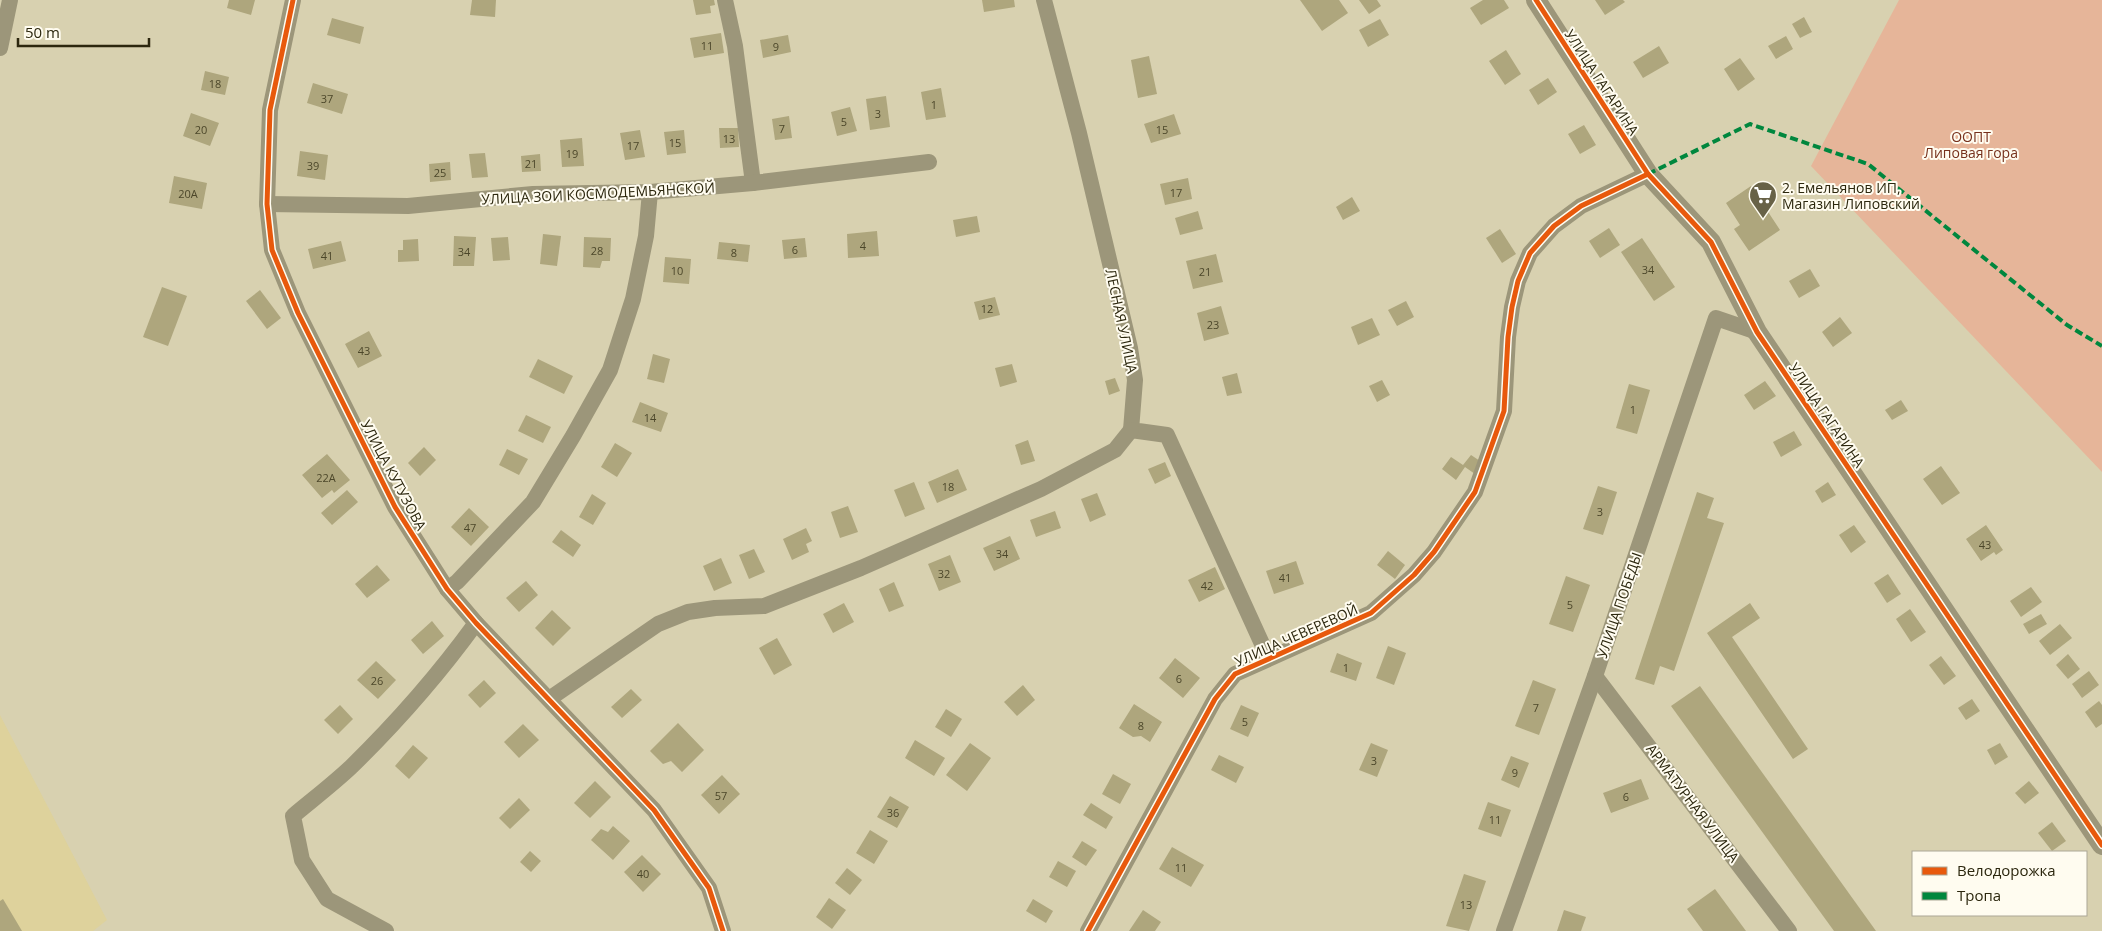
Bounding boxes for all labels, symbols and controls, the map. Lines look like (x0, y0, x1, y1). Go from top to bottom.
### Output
scale bar (18, 15, 149, 47)
text: 50 m (25, 22, 60, 42)
street label: УЛИЦА ГАГАРИНА (1561, 25, 1643, 139)
house number: 11 (701, 38, 713, 53)
house number: 9 (773, 39, 779, 54)
house number: 18 (209, 76, 221, 91)
house number: 37 (321, 91, 333, 106)
house number: 1 (931, 97, 937, 112)
house number: 3 (875, 106, 881, 121)
house number: 5 (841, 114, 847, 129)
house number: 7 (779, 121, 785, 136)
house number: 20 (195, 122, 207, 137)
house number: 15 (1156, 122, 1168, 137)
park label: ООПТ Липовая гора (1924, 127, 2018, 162)
house number: 13 (723, 131, 735, 146)
house number: 15 (669, 135, 681, 150)
house number: 17 (627, 138, 639, 153)
house number: 19 (566, 146, 578, 161)
house number: 21 (525, 156, 537, 171)
house number: 39 (307, 158, 319, 173)
house number: 25 (434, 165, 446, 180)
street label: УЛИЦА ЗОИ КОСМОДЕМЬЯНСКОЙ (481, 177, 715, 209)
place label: 2. Емельянов ИП, Магазин Липовский (1782, 178, 1920, 213)
supermarket icon: 2. Емельянов ИП, Магазин Липовский (1748, 180, 1778, 219)
house number: 17 (1170, 185, 1182, 200)
house number: 20А (178, 186, 198, 201)
house number: 4 (860, 238, 867, 253)
house number: 6 (792, 242, 798, 257)
house number: 28 (591, 243, 603, 258)
house number: 34 (458, 244, 471, 259)
house number: 8 (731, 245, 737, 260)
house number: 41 (321, 248, 333, 263)
house number: 34 (1642, 262, 1655, 277)
house number: 10 (671, 263, 683, 278)
house number: 21 (1199, 264, 1211, 279)
street label: ЛЕСНАЯ УЛИЦА (1102, 267, 1142, 375)
house number: 12 (981, 301, 993, 316)
house number: 23 (1207, 317, 1219, 332)
house number: 43 (358, 343, 370, 358)
street label: УЛИЦА ГАГАРИНА (1785, 359, 1869, 471)
house number: 1 (1630, 402, 1636, 417)
house number: 14 (644, 410, 657, 425)
street label: УЛИЦА КУТУЗОВА (357, 416, 431, 534)
house number: 22А (316, 470, 336, 485)
house number: 18 (942, 479, 954, 494)
house number: 3 (1597, 504, 1603, 519)
house number: 47 (464, 520, 476, 535)
house number: 43 (1979, 537, 1991, 552)
house number: 34 (996, 546, 1009, 561)
street label: УЛИЦА ПОБЕДЫ (1592, 550, 1646, 660)
house number: 32 (938, 566, 950, 581)
house number: 41 (1279, 570, 1291, 585)
house number: 42 (1201, 578, 1213, 593)
house number: 5 (1567, 597, 1573, 612)
street label: УЛИЦА ЧЕВЕРЕВОЙ (1231, 599, 1361, 671)
house number: 1 (1343, 660, 1349, 675)
house number: 6 (1176, 671, 1182, 686)
house number: 26 (371, 673, 383, 688)
house number: 7 (1533, 700, 1539, 715)
house number: 5 (1242, 714, 1248, 729)
house number: 8 (1138, 718, 1144, 733)
street label: АРМАТУРНАЯ УЛИЦА (1642, 740, 1744, 866)
house number: 3 (1371, 753, 1377, 768)
house number: 9 (1512, 765, 1518, 780)
house number: 57 (715, 788, 727, 803)
house number: 6 (1623, 789, 1629, 804)
house number: 36 (887, 805, 899, 820)
house number: 11 (1489, 812, 1501, 827)
legend (1912, 851, 2087, 916)
house number: 11 (1175, 860, 1187, 875)
text: Велодорожка (1957, 860, 2056, 880)
house number: 40 (637, 866, 649, 881)
text: Тропа (1957, 885, 2001, 905)
house number: 13 (1460, 897, 1472, 912)

